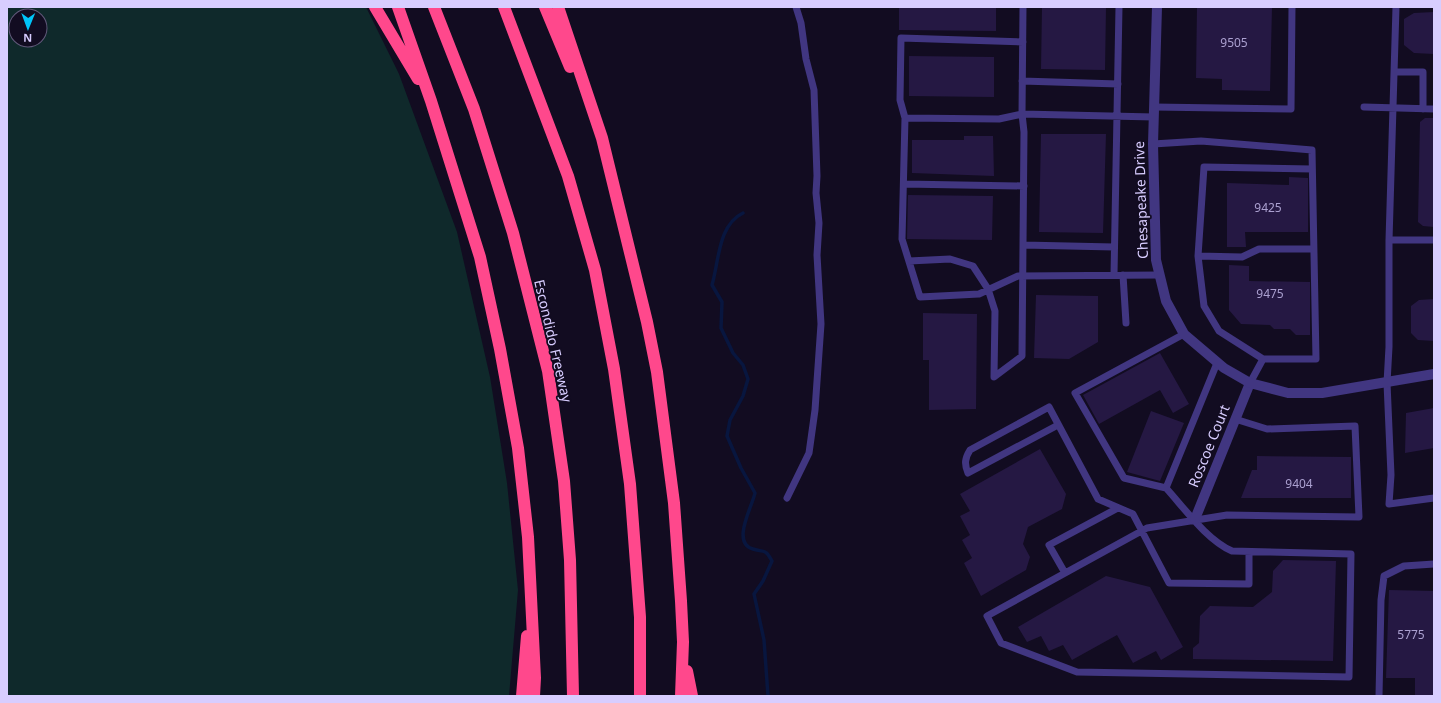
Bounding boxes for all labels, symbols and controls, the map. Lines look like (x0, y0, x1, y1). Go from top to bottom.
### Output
north arrow (8, 8, 48, 48)
text: N (23, 31, 32, 46)
house number: 9505 (1220, 34, 1248, 51)
street label: Chesapeake Drive (1129, 141, 1152, 259)
house number: 9425 (1254, 199, 1282, 216)
street label: Escondido Freeway (530, 278, 577, 405)
house number: 9475 (1256, 285, 1284, 302)
street label: Roscoe Court (1183, 402, 1234, 490)
house number: 9404 (1285, 475, 1313, 492)
house number: 5775 (1397, 626, 1425, 643)

